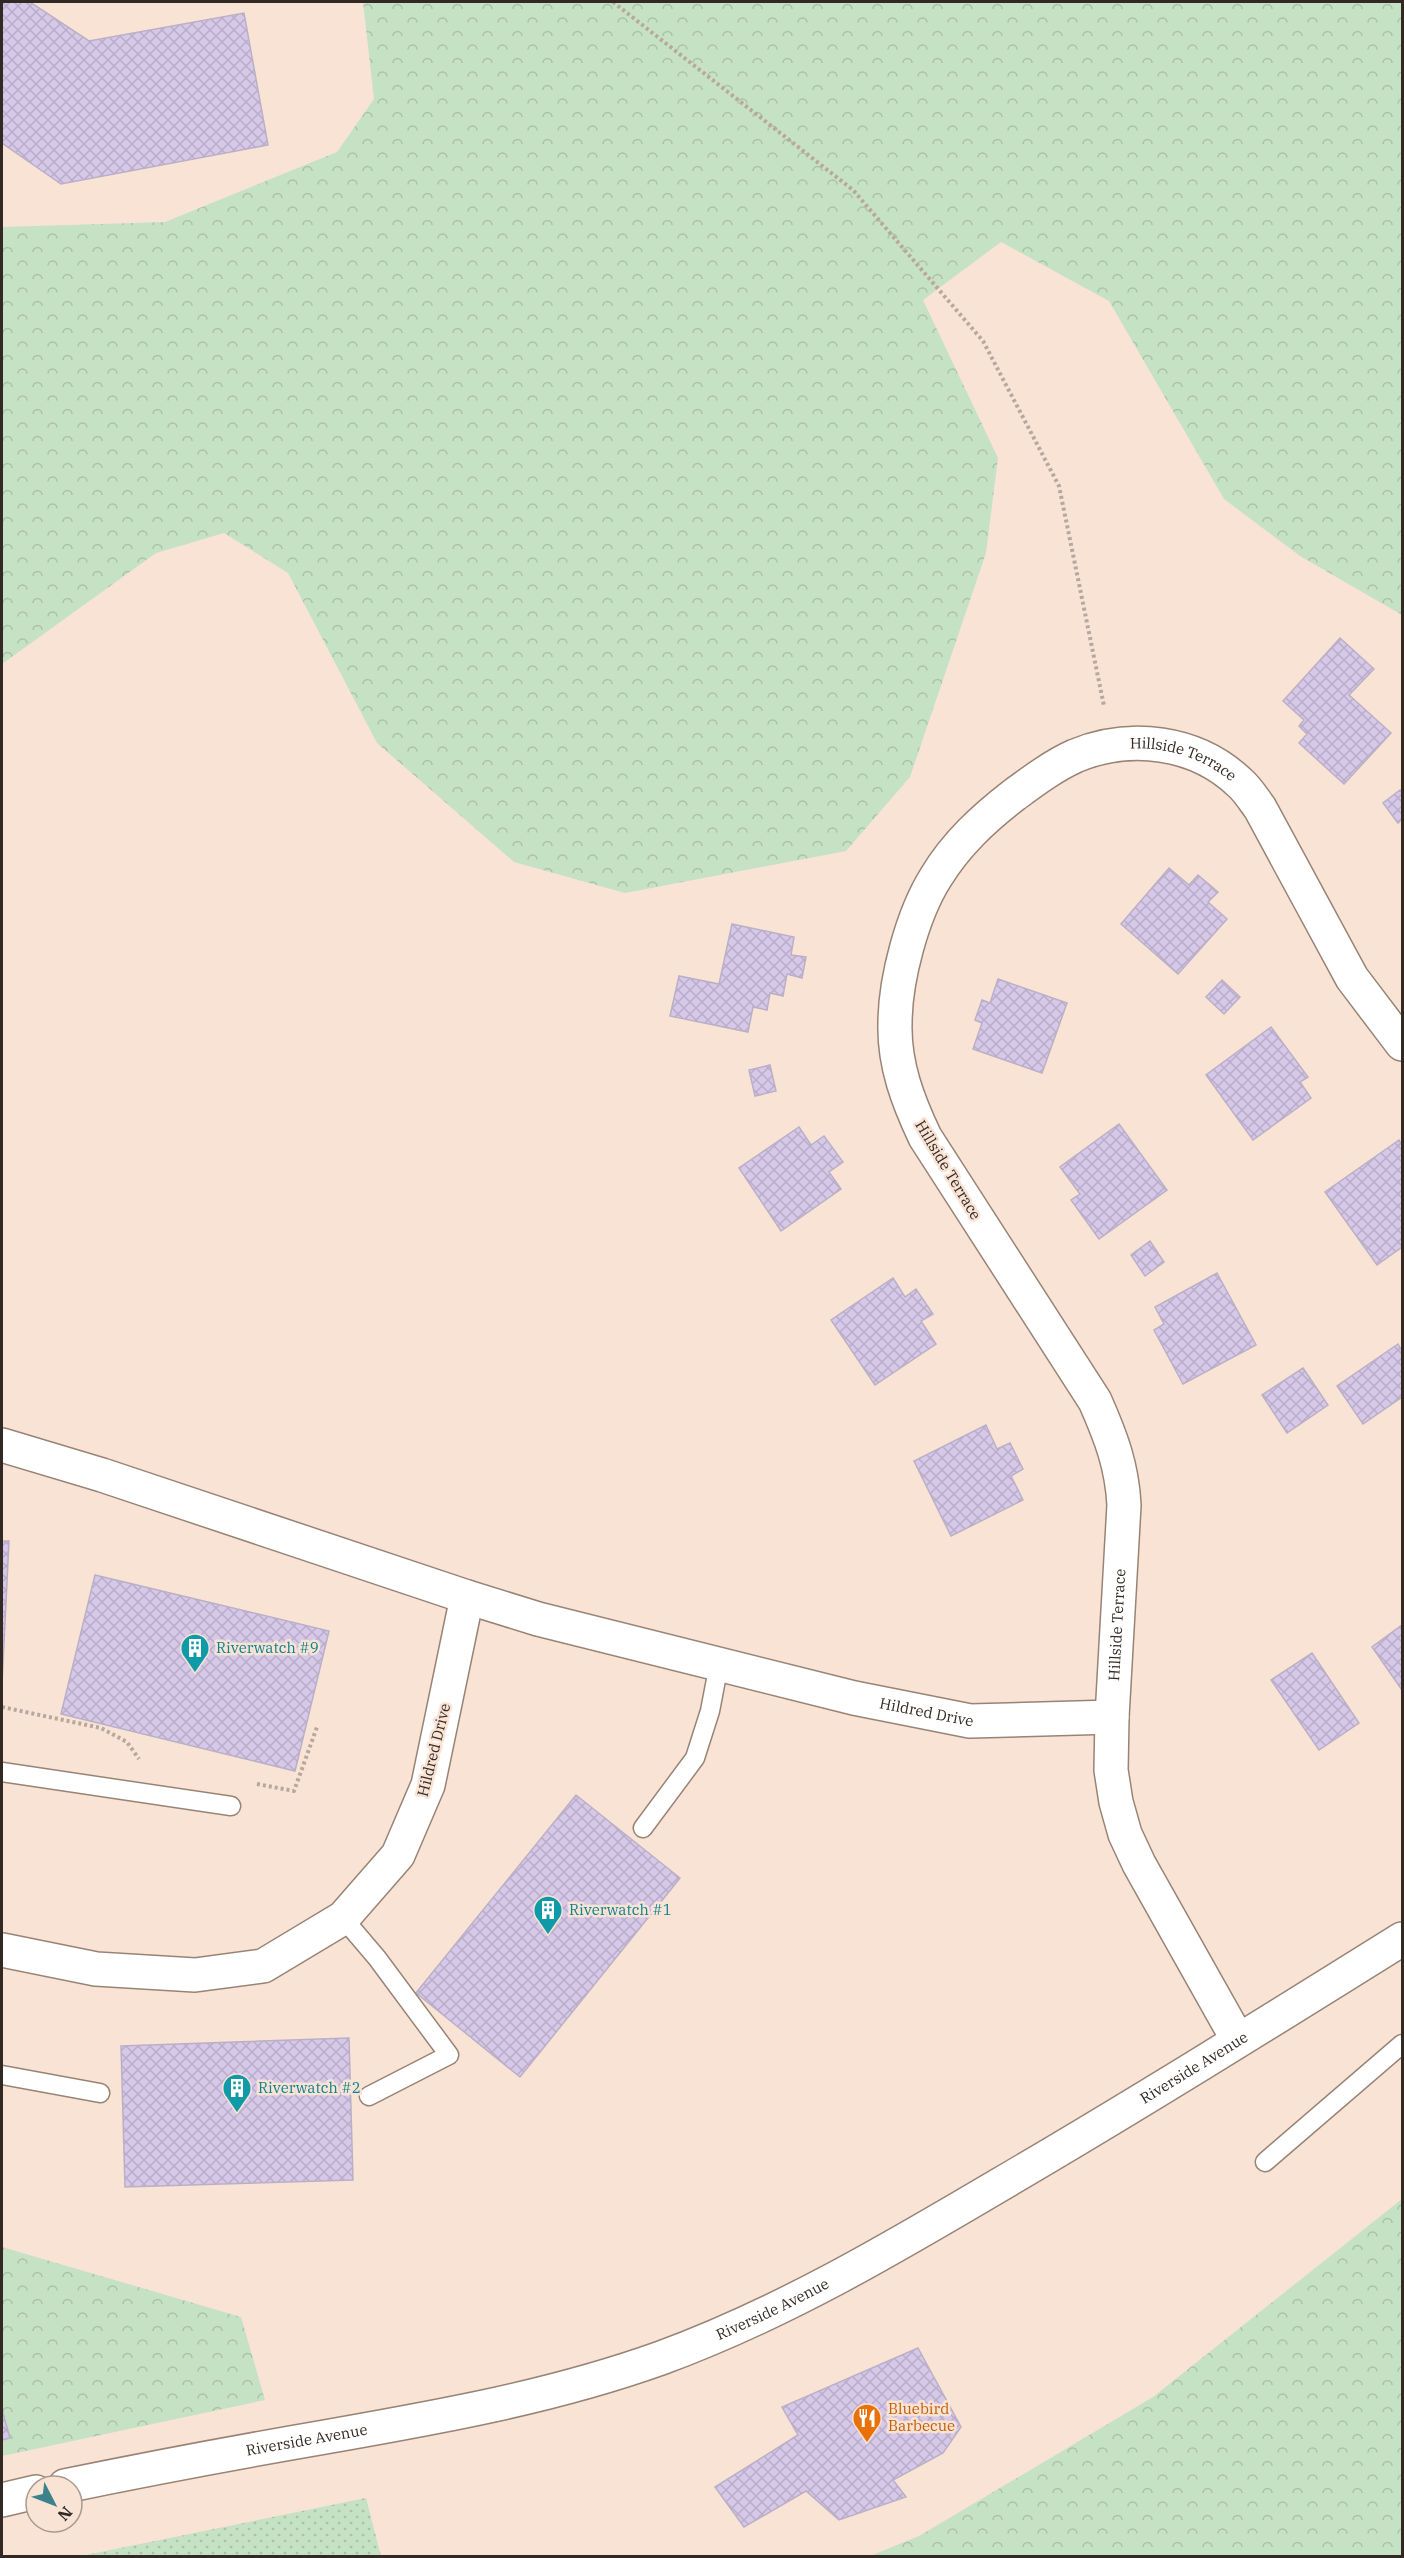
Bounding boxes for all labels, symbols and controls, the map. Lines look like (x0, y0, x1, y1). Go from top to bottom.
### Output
street label: Hillside Terrace (1130, 733, 1241, 785)
street label: Hillside Terrace (911, 1117, 986, 1223)
street label: Hillside Terrace (1104, 1568, 1129, 1682)
building icon: Riverwatch #9 (179, 1632, 211, 1674)
place label: Riverwatch #9 (216, 1638, 319, 1657)
street label: Hildred Drive (878, 1693, 975, 1731)
street label: Hildred Drive (413, 1701, 454, 1798)
building icon: Riverwatch #1 (532, 1894, 564, 1936)
place label: Riverwatch #1 (569, 1900, 672, 1919)
street label: Riverside Avenue (1136, 2027, 1251, 2108)
building icon: Riverwatch #2 (221, 2072, 253, 2114)
place label: Riverwatch #2 (258, 2078, 361, 2097)
street label: Riverside Avenue (713, 2274, 832, 2344)
place label: Bluebird Barbecue (888, 2399, 955, 2435)
restaurant icon: Bluebird Barbecue (851, 2402, 883, 2444)
street label: Riverside Avenue (244, 2420, 369, 2460)
north arrow (24, 2474, 84, 2534)
text: N (53, 2503, 77, 2525)

